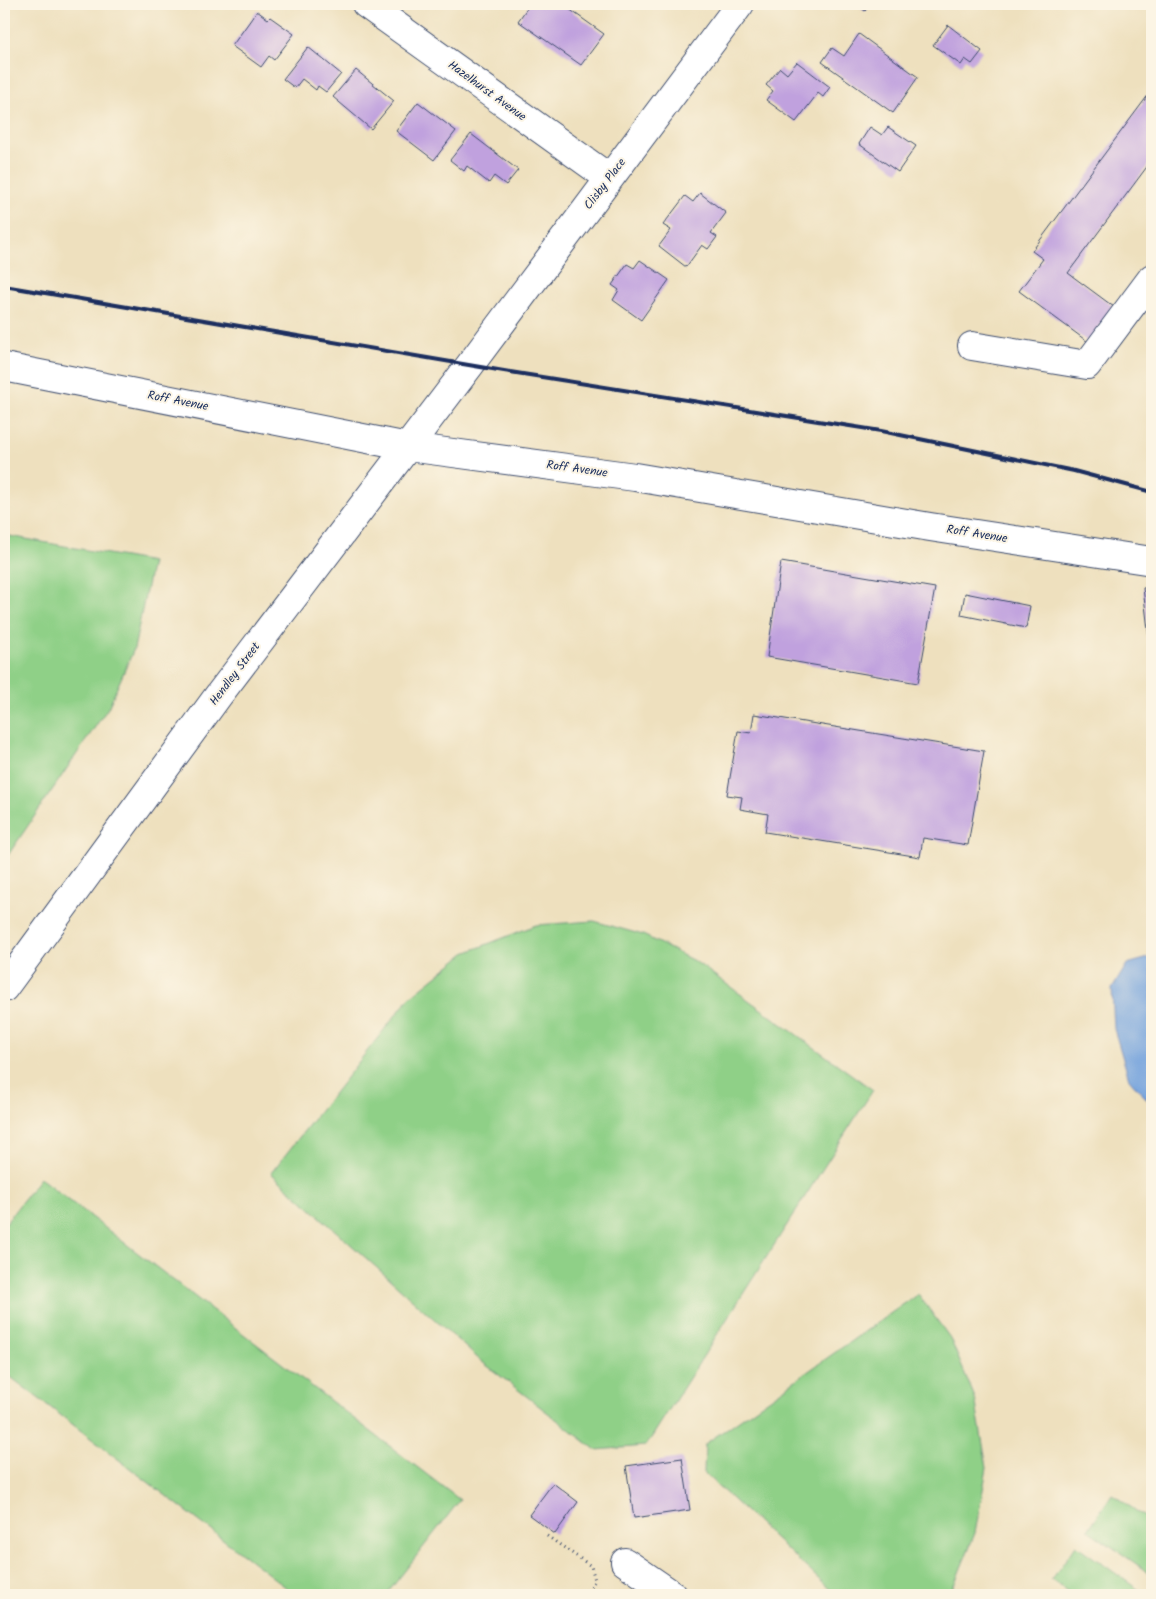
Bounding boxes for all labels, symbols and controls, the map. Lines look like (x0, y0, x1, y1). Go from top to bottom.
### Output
street label: Hazelhurst Avenue (444, 56, 531, 126)
street label: Clisby Place (579, 154, 631, 214)
street label: Roff Avenue (146, 386, 211, 416)
street label: Roff Avenue (545, 455, 609, 483)
street label: Roff Avenue (945, 520, 1010, 548)
street label: Hendley Street (205, 638, 265, 710)

